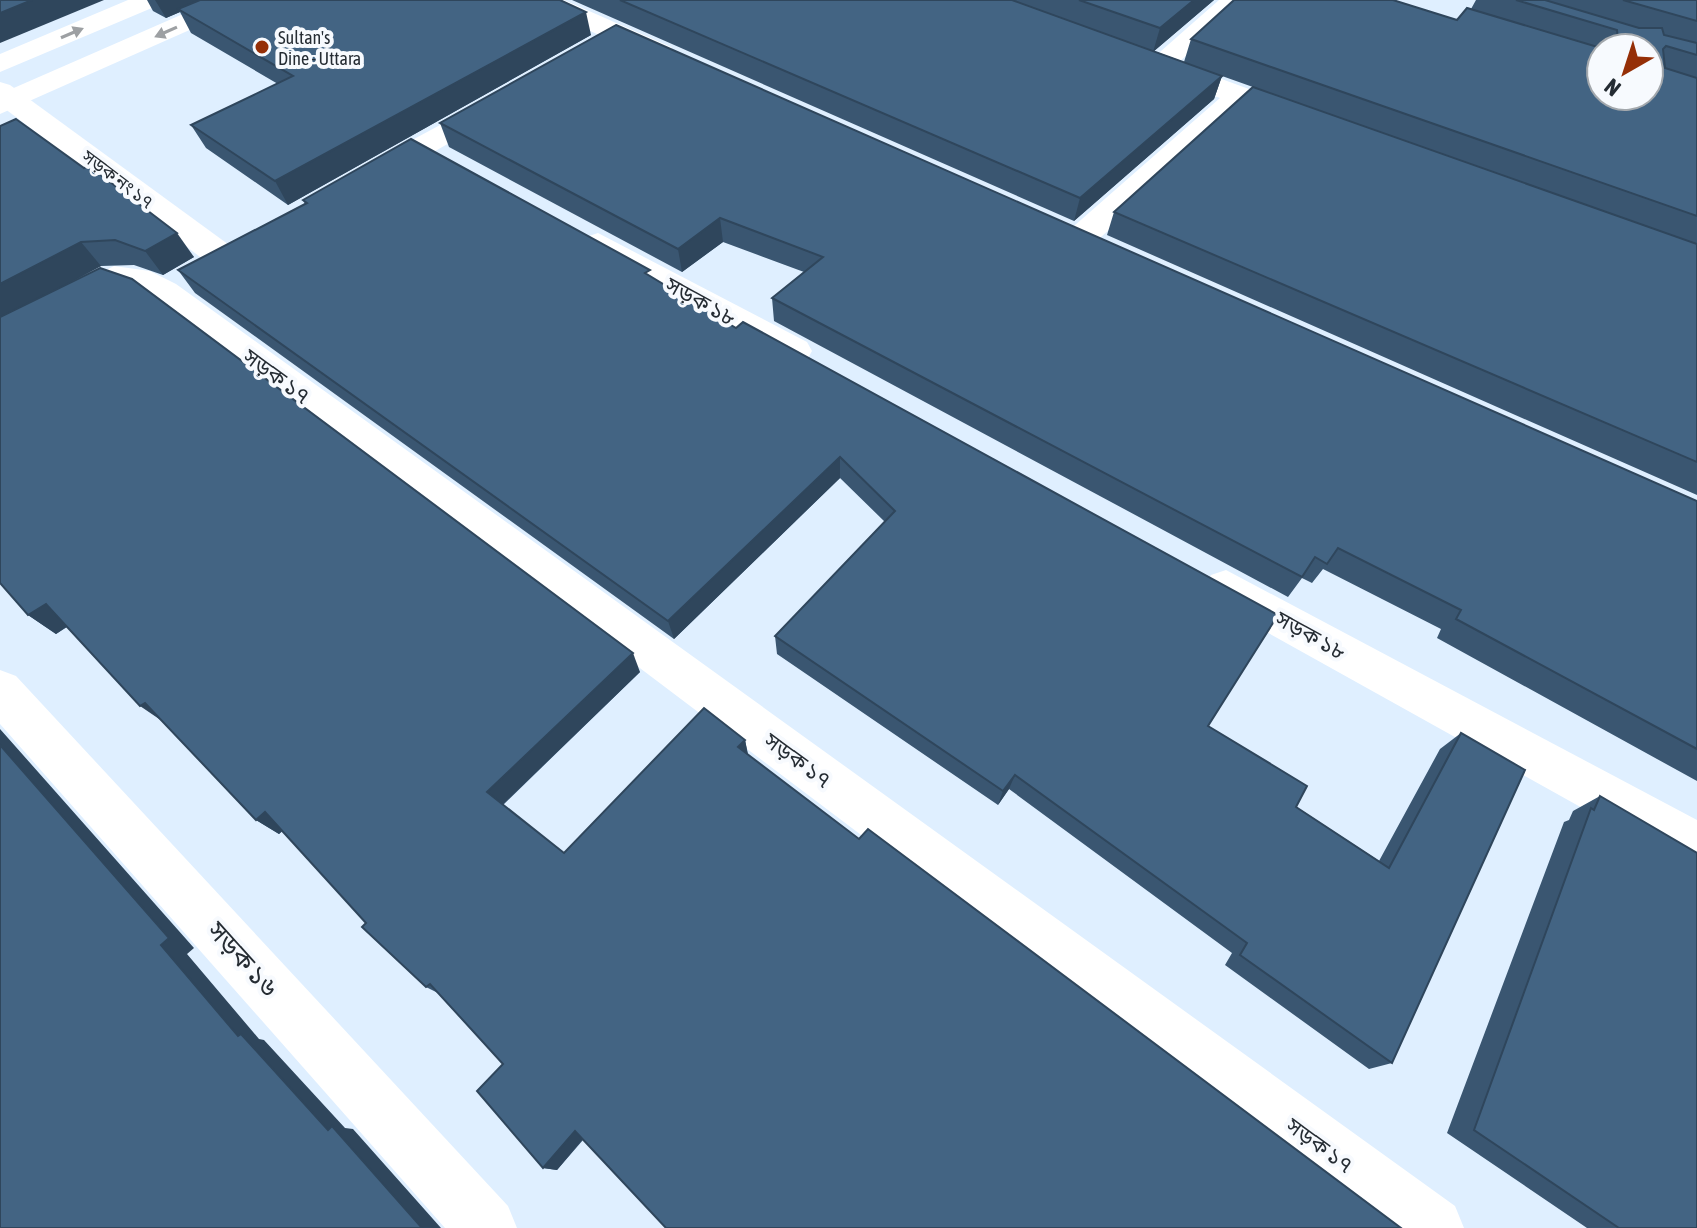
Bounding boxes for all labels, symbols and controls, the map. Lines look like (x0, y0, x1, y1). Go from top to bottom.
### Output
one-way arrow (154, 25, 178, 38)
one-way arrow (60, 27, 84, 40)
place label: Sultan's Dine - Uttara (278, 27, 361, 69)
north arrow (1585, 32, 1665, 112)
marker: Sultan's Dine - Uttara (253, 38, 271, 56)
text: N (1599, 73, 1626, 102)
street label: সড়ক নং ১৭ (78, 145, 158, 213)
street label: সড়ক ১৮ (661, 271, 741, 331)
street label: সড়ক ১৭ (238, 343, 315, 409)
street label: সড়ক ১৮ (1271, 605, 1351, 665)
street label: সড়ক ১৭ (759, 727, 836, 793)
street label: সড়ক ১৬ (201, 915, 284, 1002)
street label: সড়ক ১৭ (1281, 1112, 1358, 1178)

